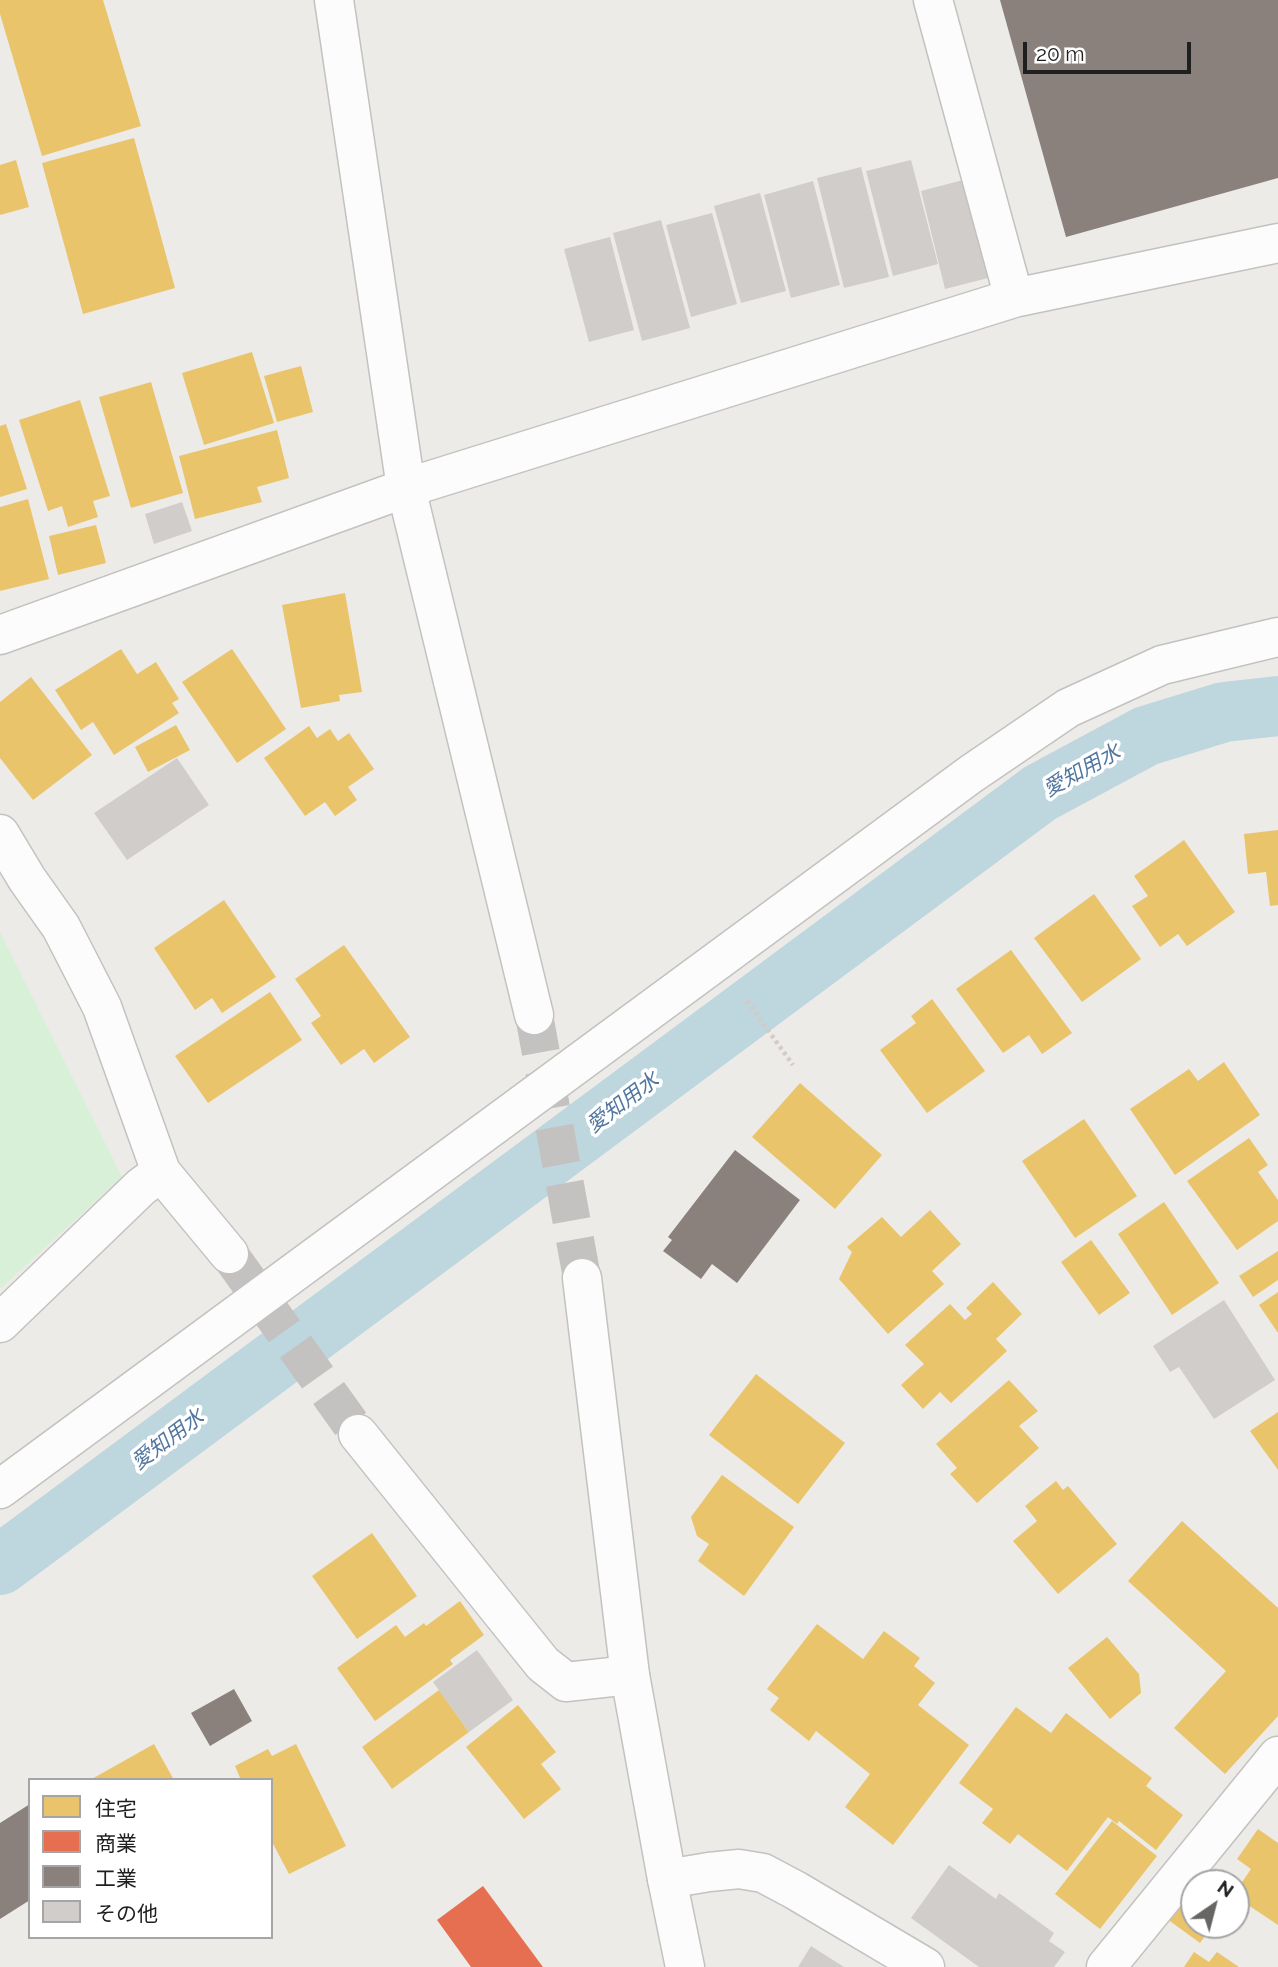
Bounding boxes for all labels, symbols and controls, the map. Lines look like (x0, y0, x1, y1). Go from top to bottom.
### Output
scale bar (1026, 28, 1194, 72)
text: 20 m (1036, 41, 1084, 66)
water label: 愛知用水 (1039, 740, 1125, 802)
water label: 愛知用水 (582, 1068, 664, 1138)
water label: 愛知用水 (127, 1405, 209, 1475)
legend (28, 1778, 273, 1939)
text: 住宅 (95, 1796, 137, 1821)
text: 商業 (95, 1831, 137, 1856)
text: 工業 (95, 1866, 137, 1891)
north arrow (1180, 1869, 1250, 1939)
text: N (1214, 1875, 1238, 1902)
text: その他 (95, 1901, 158, 1926)

